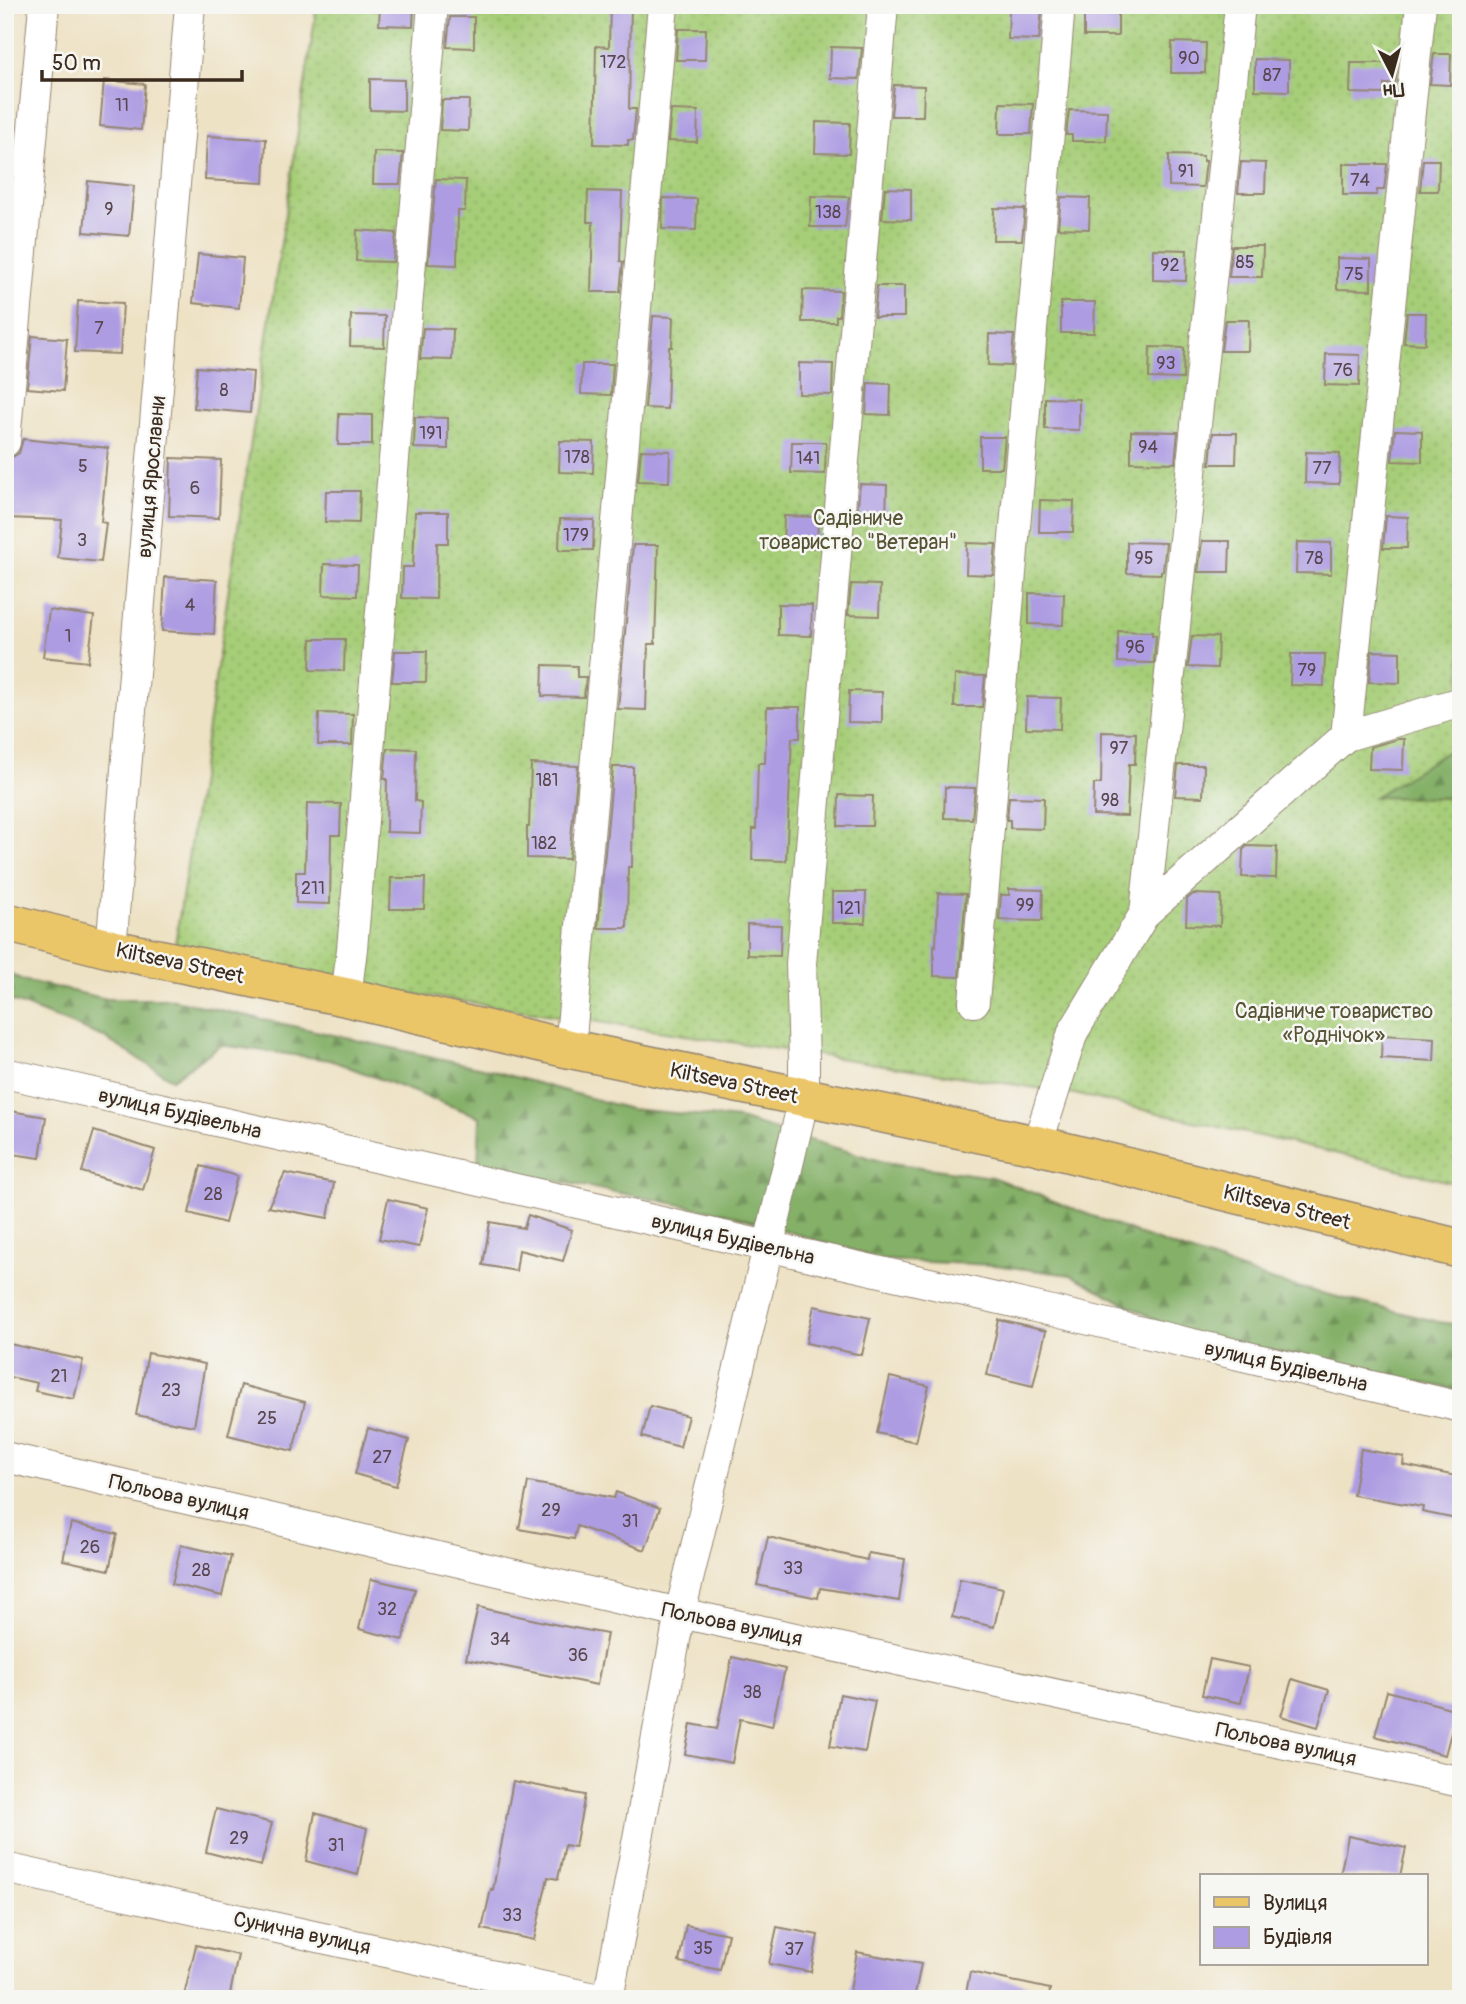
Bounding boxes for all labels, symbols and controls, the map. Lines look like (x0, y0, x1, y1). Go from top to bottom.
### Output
scale bar (42, 38, 242, 82)
north arrow (1358, 38, 1428, 108)
house number: 90 (1178, 47, 1200, 70)
text: 50 m (52, 50, 101, 77)
house number: 172 (600, 51, 626, 74)
house number: 87 (1263, 64, 1282, 87)
text: Пн (1382, 77, 1405, 103)
house number: 11 (115, 94, 129, 117)
house number: 91 (1178, 160, 1194, 183)
house number: 74 (1350, 169, 1371, 192)
house number: 9 (104, 198, 114, 221)
house number: 138 (815, 201, 841, 224)
house number: 85 (1236, 251, 1254, 274)
house number: 92 (1160, 254, 1180, 277)
house number: 75 (1344, 263, 1364, 286)
house number: 7 (94, 317, 104, 340)
house number: 93 (1156, 352, 1176, 375)
house number: 76 (1333, 359, 1353, 382)
house number: 8 (219, 379, 229, 402)
street label: вулиця Ярославни (131, 395, 172, 559)
house number: 191 (419, 422, 443, 445)
house number: 94 (1138, 436, 1158, 459)
house number: 178 (564, 446, 590, 469)
house number: 141 (796, 447, 820, 470)
house number: 5 (78, 455, 88, 478)
house number: 77 (1312, 457, 1332, 480)
house number: 6 (190, 477, 200, 500)
park label: Садівниче товариство "Ветеран" (759, 505, 957, 556)
house number: 179 (563, 524, 589, 547)
house number: 3 (77, 529, 87, 552)
house number: 95 (1134, 547, 1154, 570)
house number: 78 (1305, 547, 1323, 570)
house number: 4 (185, 594, 196, 617)
house number: 1 (64, 625, 72, 648)
house number: 96 (1125, 636, 1145, 659)
house number: 79 (1298, 659, 1316, 682)
house number: 97 (1110, 737, 1129, 760)
house number: 181 (535, 769, 559, 792)
house number: 98 (1101, 789, 1119, 812)
house number: 182 (531, 832, 557, 855)
house number: 211 (301, 877, 325, 900)
house number: 99 (1016, 894, 1034, 917)
house number: 121 (837, 897, 861, 920)
street label: Kiltseva Street (113, 937, 247, 990)
park label: Садівниче товариство «Роднічок» (1235, 998, 1433, 1049)
street label: Kiltseva Street (667, 1057, 801, 1110)
street label: вулиця Будівельна (96, 1082, 264, 1145)
street label: Kiltseva Street (1220, 1179, 1354, 1236)
house number: 28 (203, 1183, 223, 1206)
street label: вулиця Будівельна (649, 1208, 817, 1271)
street label: вулиця Будівельна (1202, 1335, 1370, 1398)
house number: 21 (50, 1365, 68, 1388)
house number: 23 (161, 1379, 181, 1402)
house number: 25 (257, 1407, 277, 1430)
house number: 27 (372, 1446, 392, 1469)
street label: Польова вулиця (106, 1468, 252, 1527)
house number: 29 (541, 1499, 561, 1522)
house number: 31 (621, 1510, 639, 1533)
house number: 26 (80, 1536, 100, 1559)
house number: 33 (783, 1557, 803, 1580)
house number: 28 (191, 1559, 211, 1582)
street label: Польова вулиця (659, 1596, 805, 1653)
house number: 32 (377, 1598, 397, 1621)
house number: 34 (490, 1628, 511, 1651)
house number: 36 (568, 1644, 588, 1667)
house number: 38 (742, 1681, 762, 1704)
street label: Польова вулиця (1213, 1716, 1359, 1773)
house number: 29 (229, 1827, 249, 1850)
house number: 31 (327, 1834, 345, 1857)
legend (1200, 1874, 1428, 1966)
text: Вулиця (1263, 1890, 1327, 1917)
house number: 33 (502, 1904, 522, 1927)
street label: Сунична вулиця (231, 1906, 373, 1961)
text: Будівля (1263, 1924, 1332, 1951)
house number: 35 (693, 1937, 713, 1960)
house number: 37 (784, 1938, 804, 1961)

